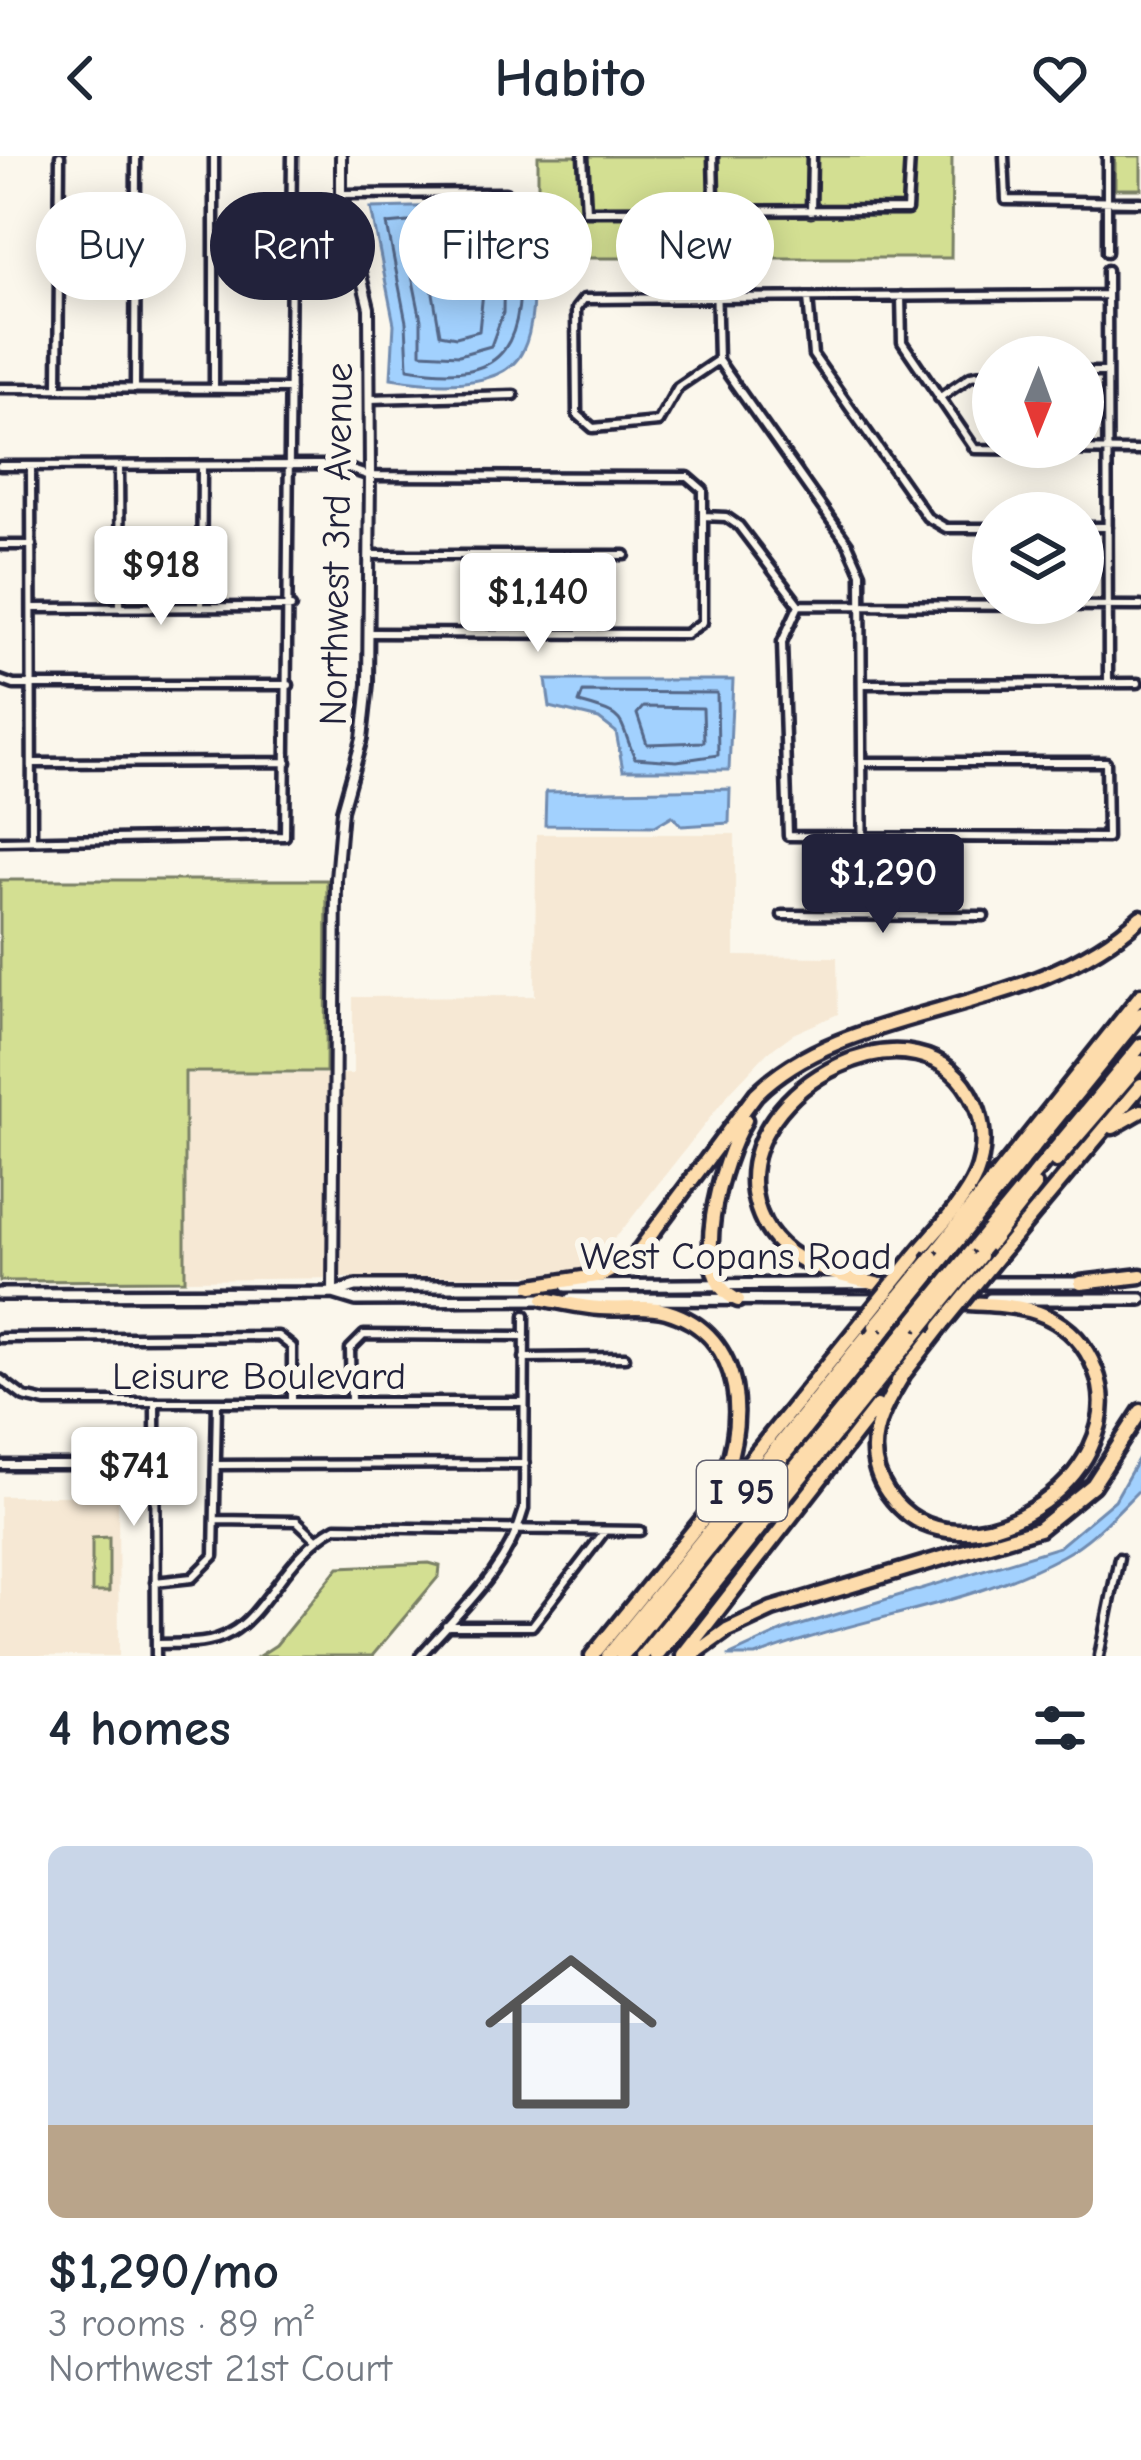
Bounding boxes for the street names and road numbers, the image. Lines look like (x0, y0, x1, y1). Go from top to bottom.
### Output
street label: Northwest 3rd Avenue (311, 362, 362, 726)
street label: West Copans Road (580, 1234, 892, 1279)
street label: Leisure Boulevard (112, 1354, 406, 1399)
road number: I 95 (697, 1461, 787, 1521)

